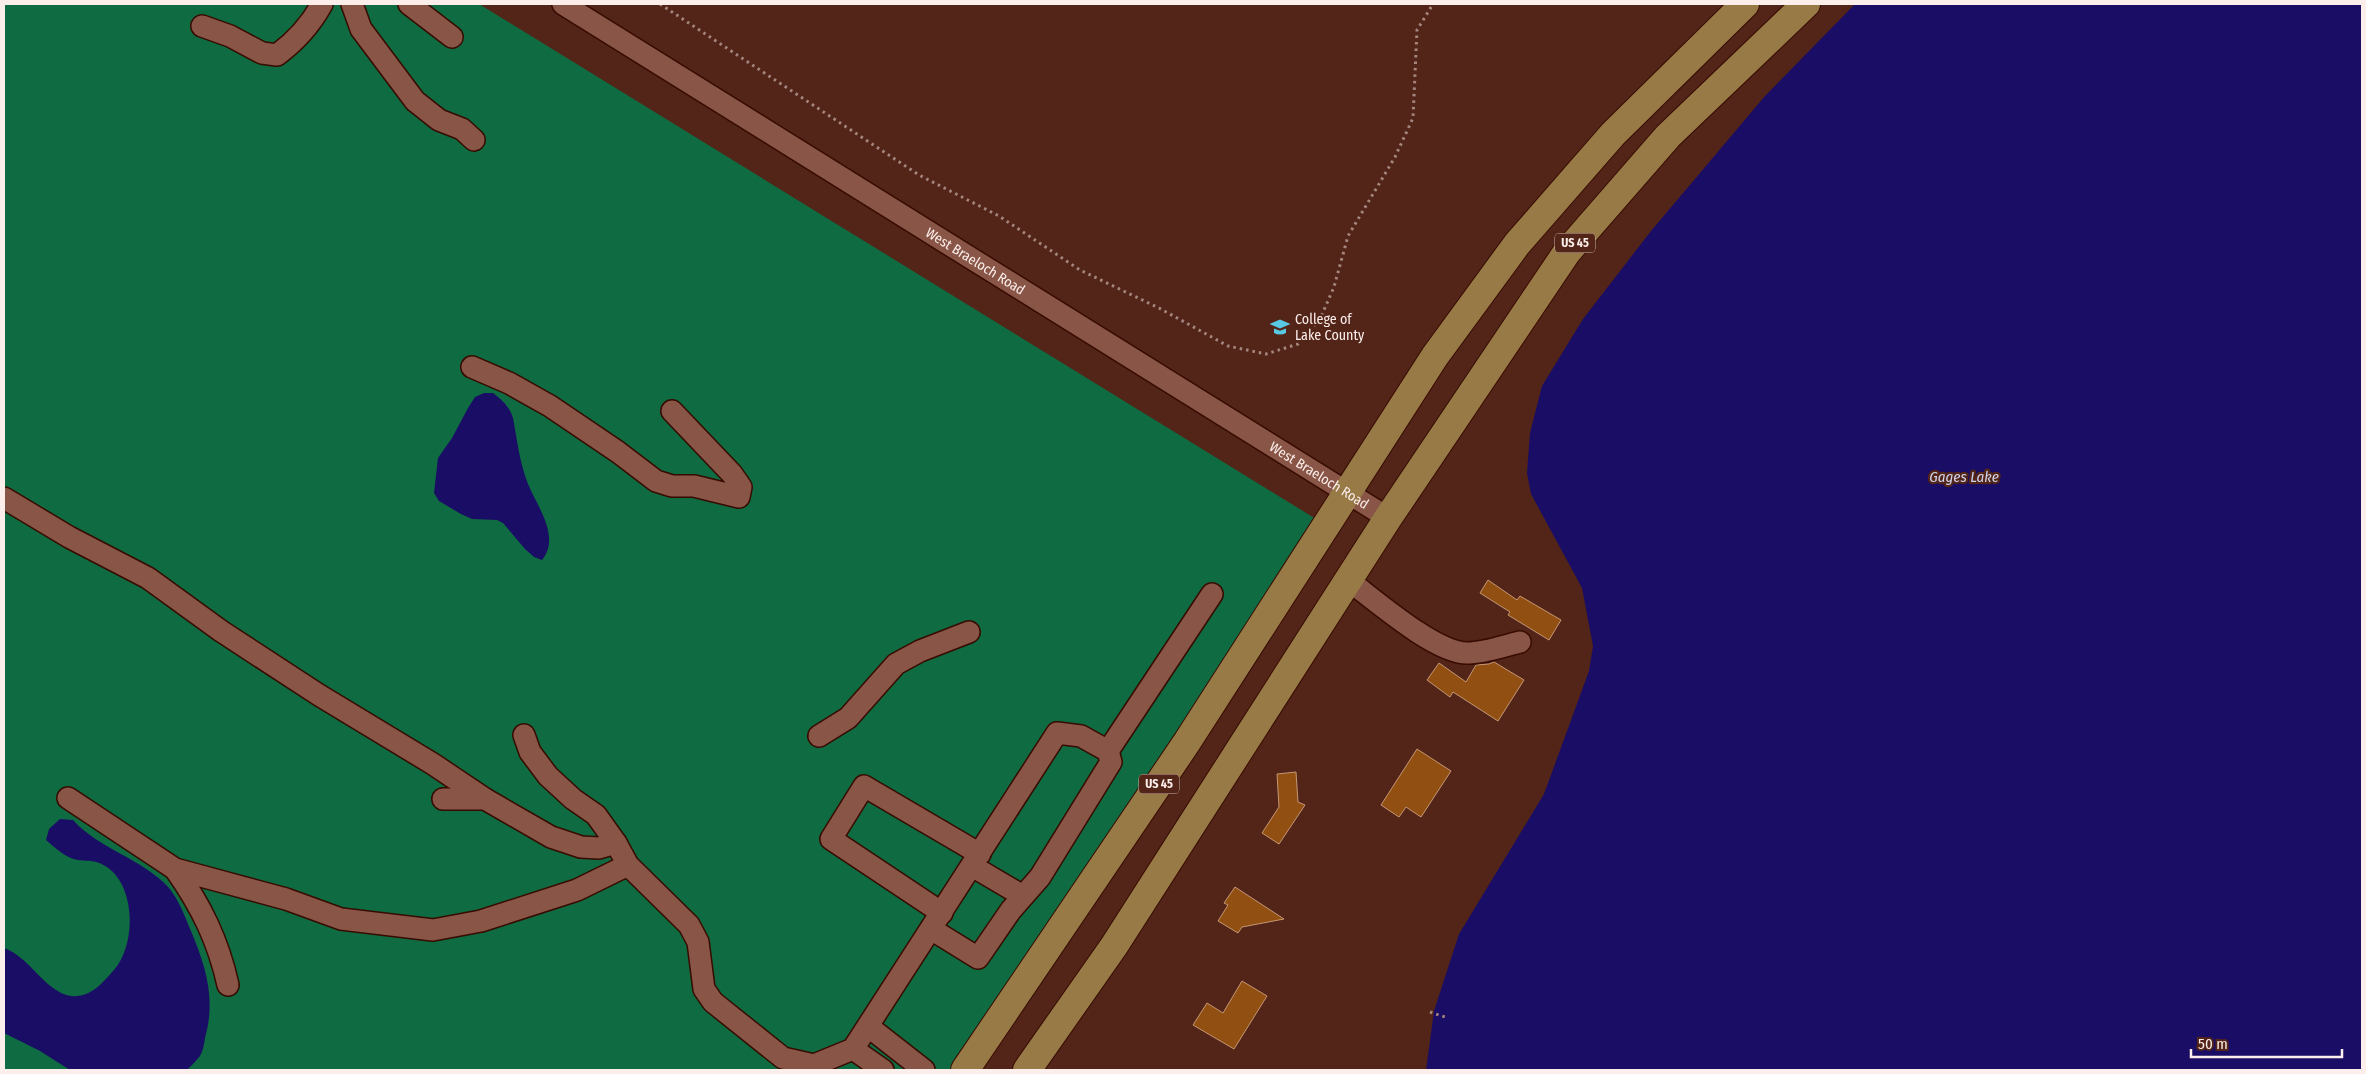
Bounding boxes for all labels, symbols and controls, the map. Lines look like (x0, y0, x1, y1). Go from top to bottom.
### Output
street label: West Braeloch Road (923, 224, 1028, 298)
road number: US 45 (1555, 234, 1595, 252)
place label: College of Lake County (1295, 311, 1365, 344)
school or university icon: College of Lake County (1269, 316, 1291, 338)
street label: West Braeloch Road (1266, 438, 1372, 512)
water label: Gages Lake (1929, 468, 1999, 486)
road number: US 45 (1139, 774, 1179, 794)
scale bar (2191, 1026, 2342, 1058)
text: 50 m (2198, 1035, 2228, 1053)

